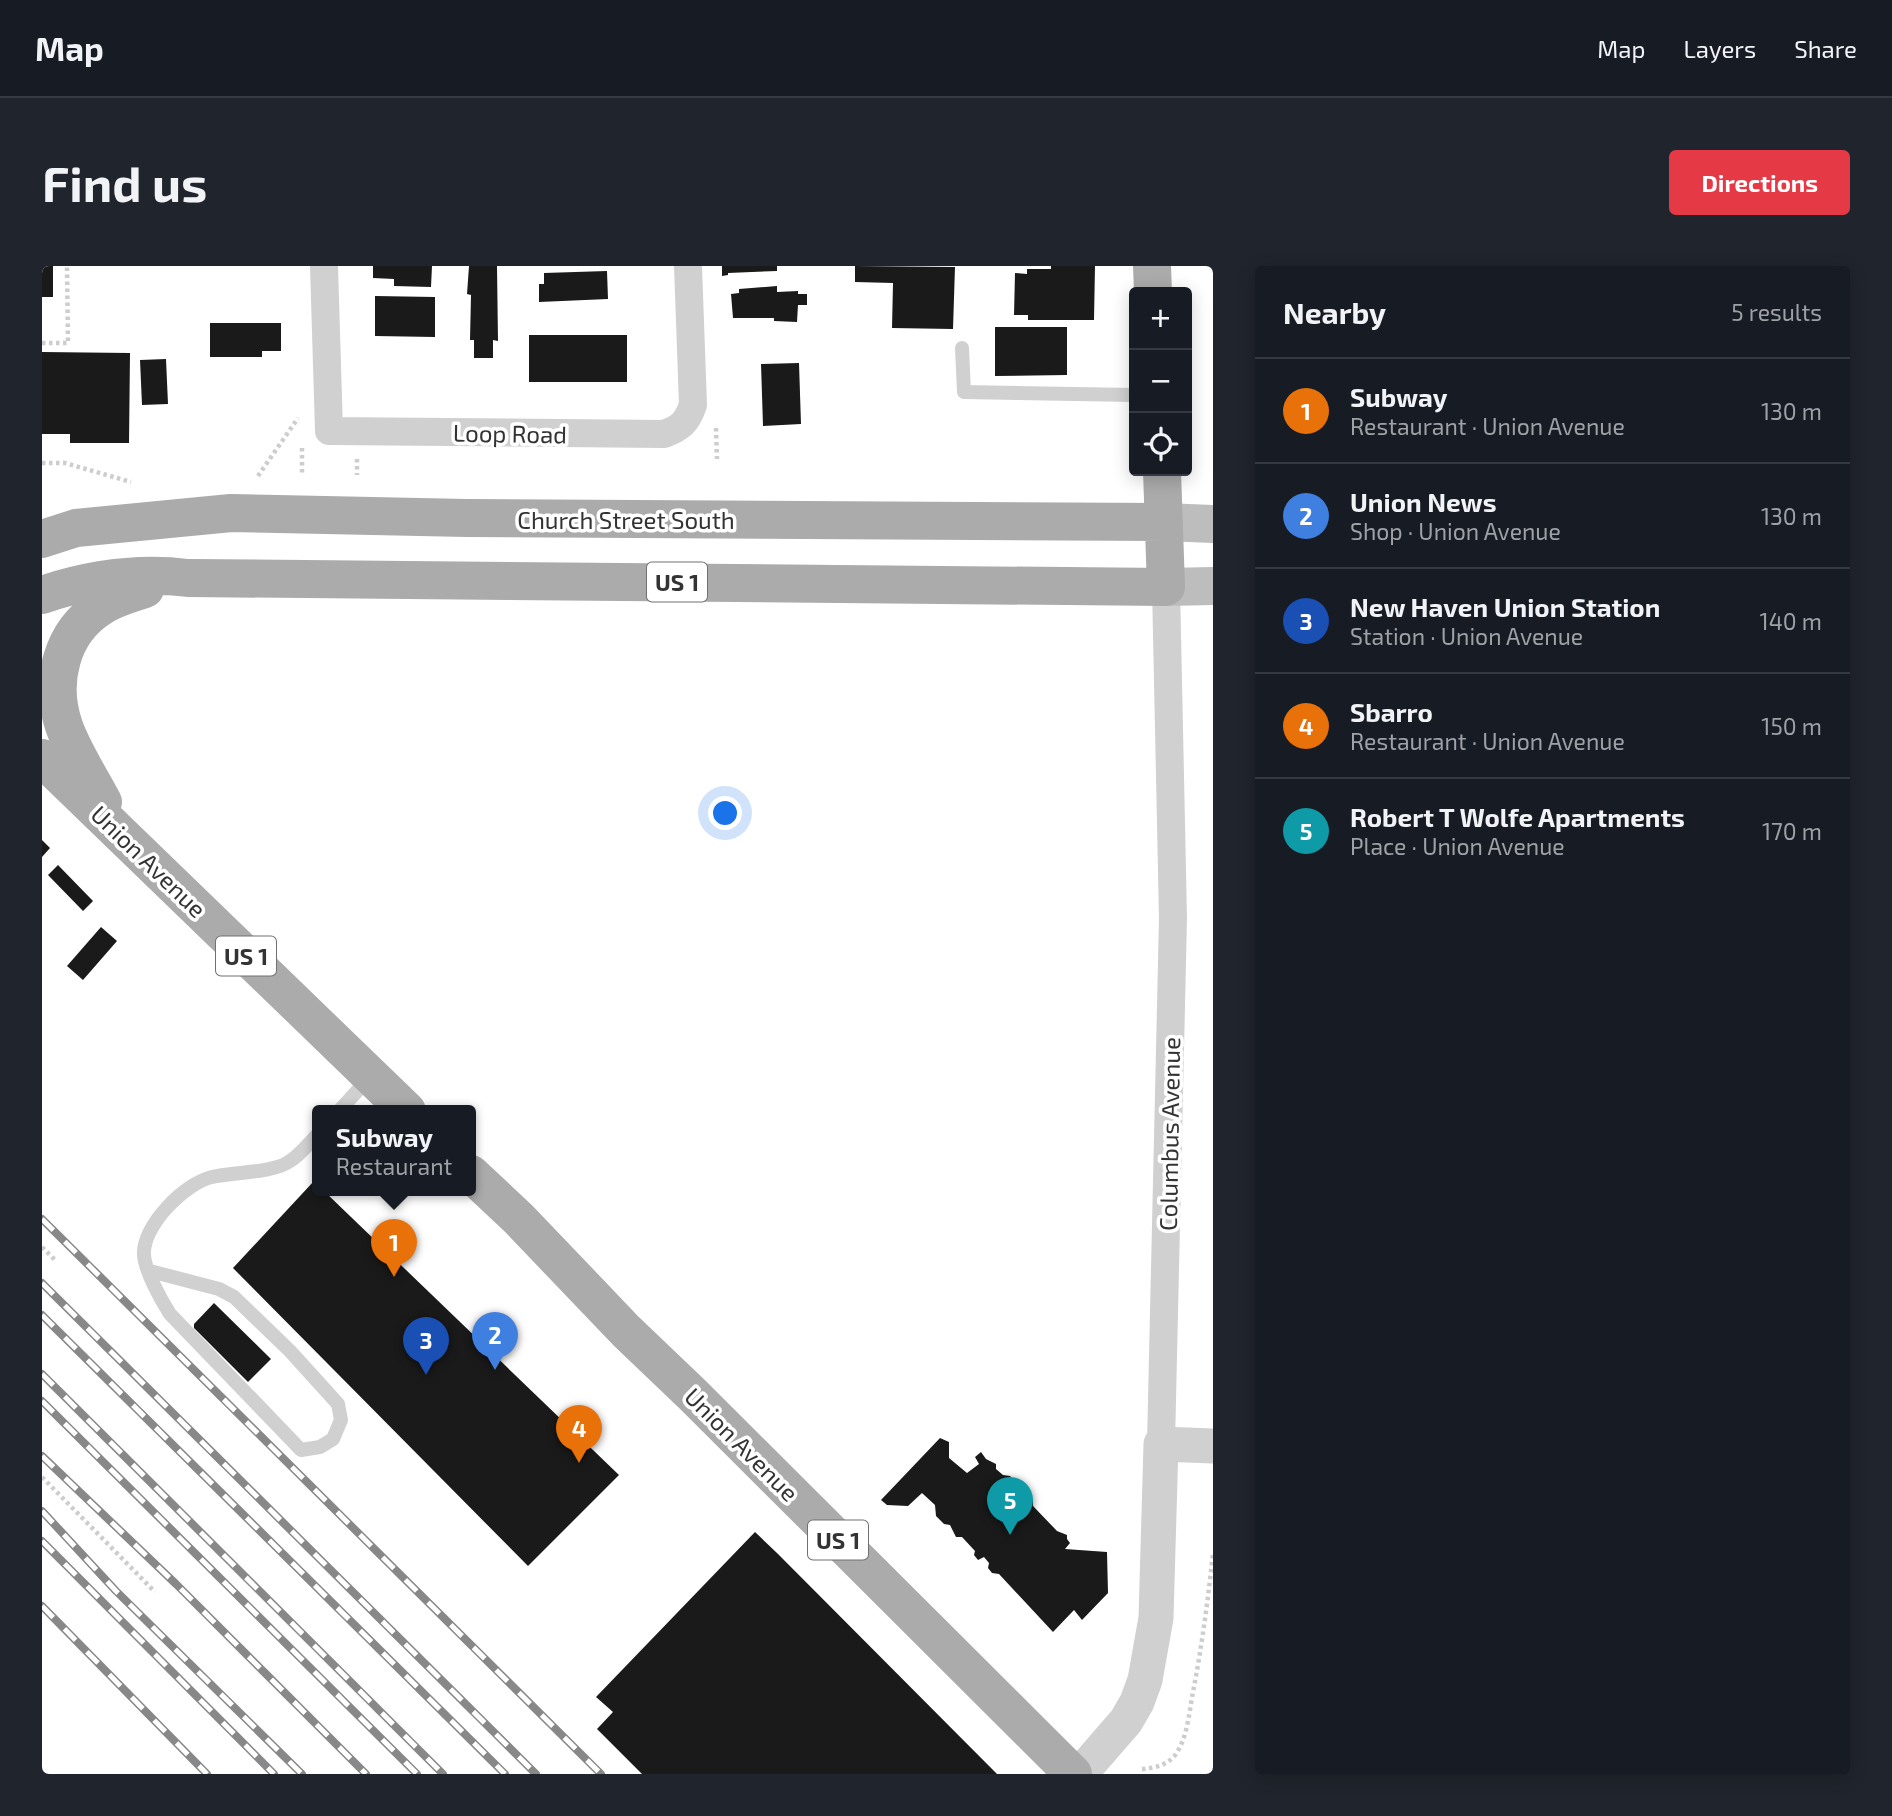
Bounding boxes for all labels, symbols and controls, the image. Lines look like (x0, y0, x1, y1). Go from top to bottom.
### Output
text: Map (35, 28, 104, 68)
text: Map (1597, 34, 1645, 63)
text: Layers (1683, 34, 1756, 63)
text: Share (1794, 34, 1857, 63)
button: Directions (1669, 150, 1850, 215)
text: Find us (42, 153, 207, 212)
map controls (1129, 287, 1192, 476)
button: + (1129, 287, 1192, 350)
text: Nearby (1283, 294, 1386, 330)
text: 5 results (1731, 298, 1822, 326)
button: − (1129, 350, 1192, 413)
text: Subway (1350, 381, 1447, 412)
text: 1 (1301, 397, 1311, 425)
text: 130 m (1761, 397, 1822, 425)
text: Restaurant · Union Avenue (1350, 412, 1625, 440)
button: locate (1129, 413, 1192, 476)
street label: Loop Road (453, 418, 567, 448)
text: Union News (1350, 486, 1497, 517)
text: 2 (1299, 502, 1313, 530)
text: 130 m (1761, 502, 1822, 530)
street label: Church Street South (517, 505, 735, 534)
text: Shop · Union Avenue (1350, 517, 1561, 545)
road number: US 1 (647, 562, 707, 602)
text: New Haven Union Station (1350, 591, 1660, 622)
text: 3 (1299, 607, 1313, 635)
text: 140 m (1760, 607, 1822, 635)
text: Station · Union Avenue (1350, 622, 1583, 650)
text: Sbarro (1350, 696, 1433, 727)
text: 4 (1299, 712, 1313, 740)
text: 150 m (1761, 712, 1822, 740)
text: Restaurant · Union Avenue (1350, 727, 1625, 755)
your location (708, 796, 742, 830)
street label: Union Avenue (85, 799, 213, 923)
text: Robert T Wolfe Apartments (1350, 801, 1685, 832)
text: 5 (1300, 817, 1312, 845)
text: 170 m (1762, 817, 1822, 845)
text: Place · Union Avenue (1350, 832, 1565, 860)
road number: US 1 (216, 936, 276, 976)
street label: Columbus Avenue (1153, 1037, 1185, 1231)
popup (312, 1105, 476, 1196)
text: Subway (336, 1121, 433, 1152)
text: Restaurant (336, 1152, 452, 1180)
pin: 1 (371, 1219, 417, 1277)
pin: 2 (472, 1312, 518, 1370)
pin: 3 (403, 1317, 449, 1375)
street label: Union Avenue (679, 1381, 805, 1507)
pin: 4 (556, 1405, 602, 1463)
pin: 5 (987, 1477, 1033, 1535)
road number: US 1 (808, 1520, 868, 1560)

